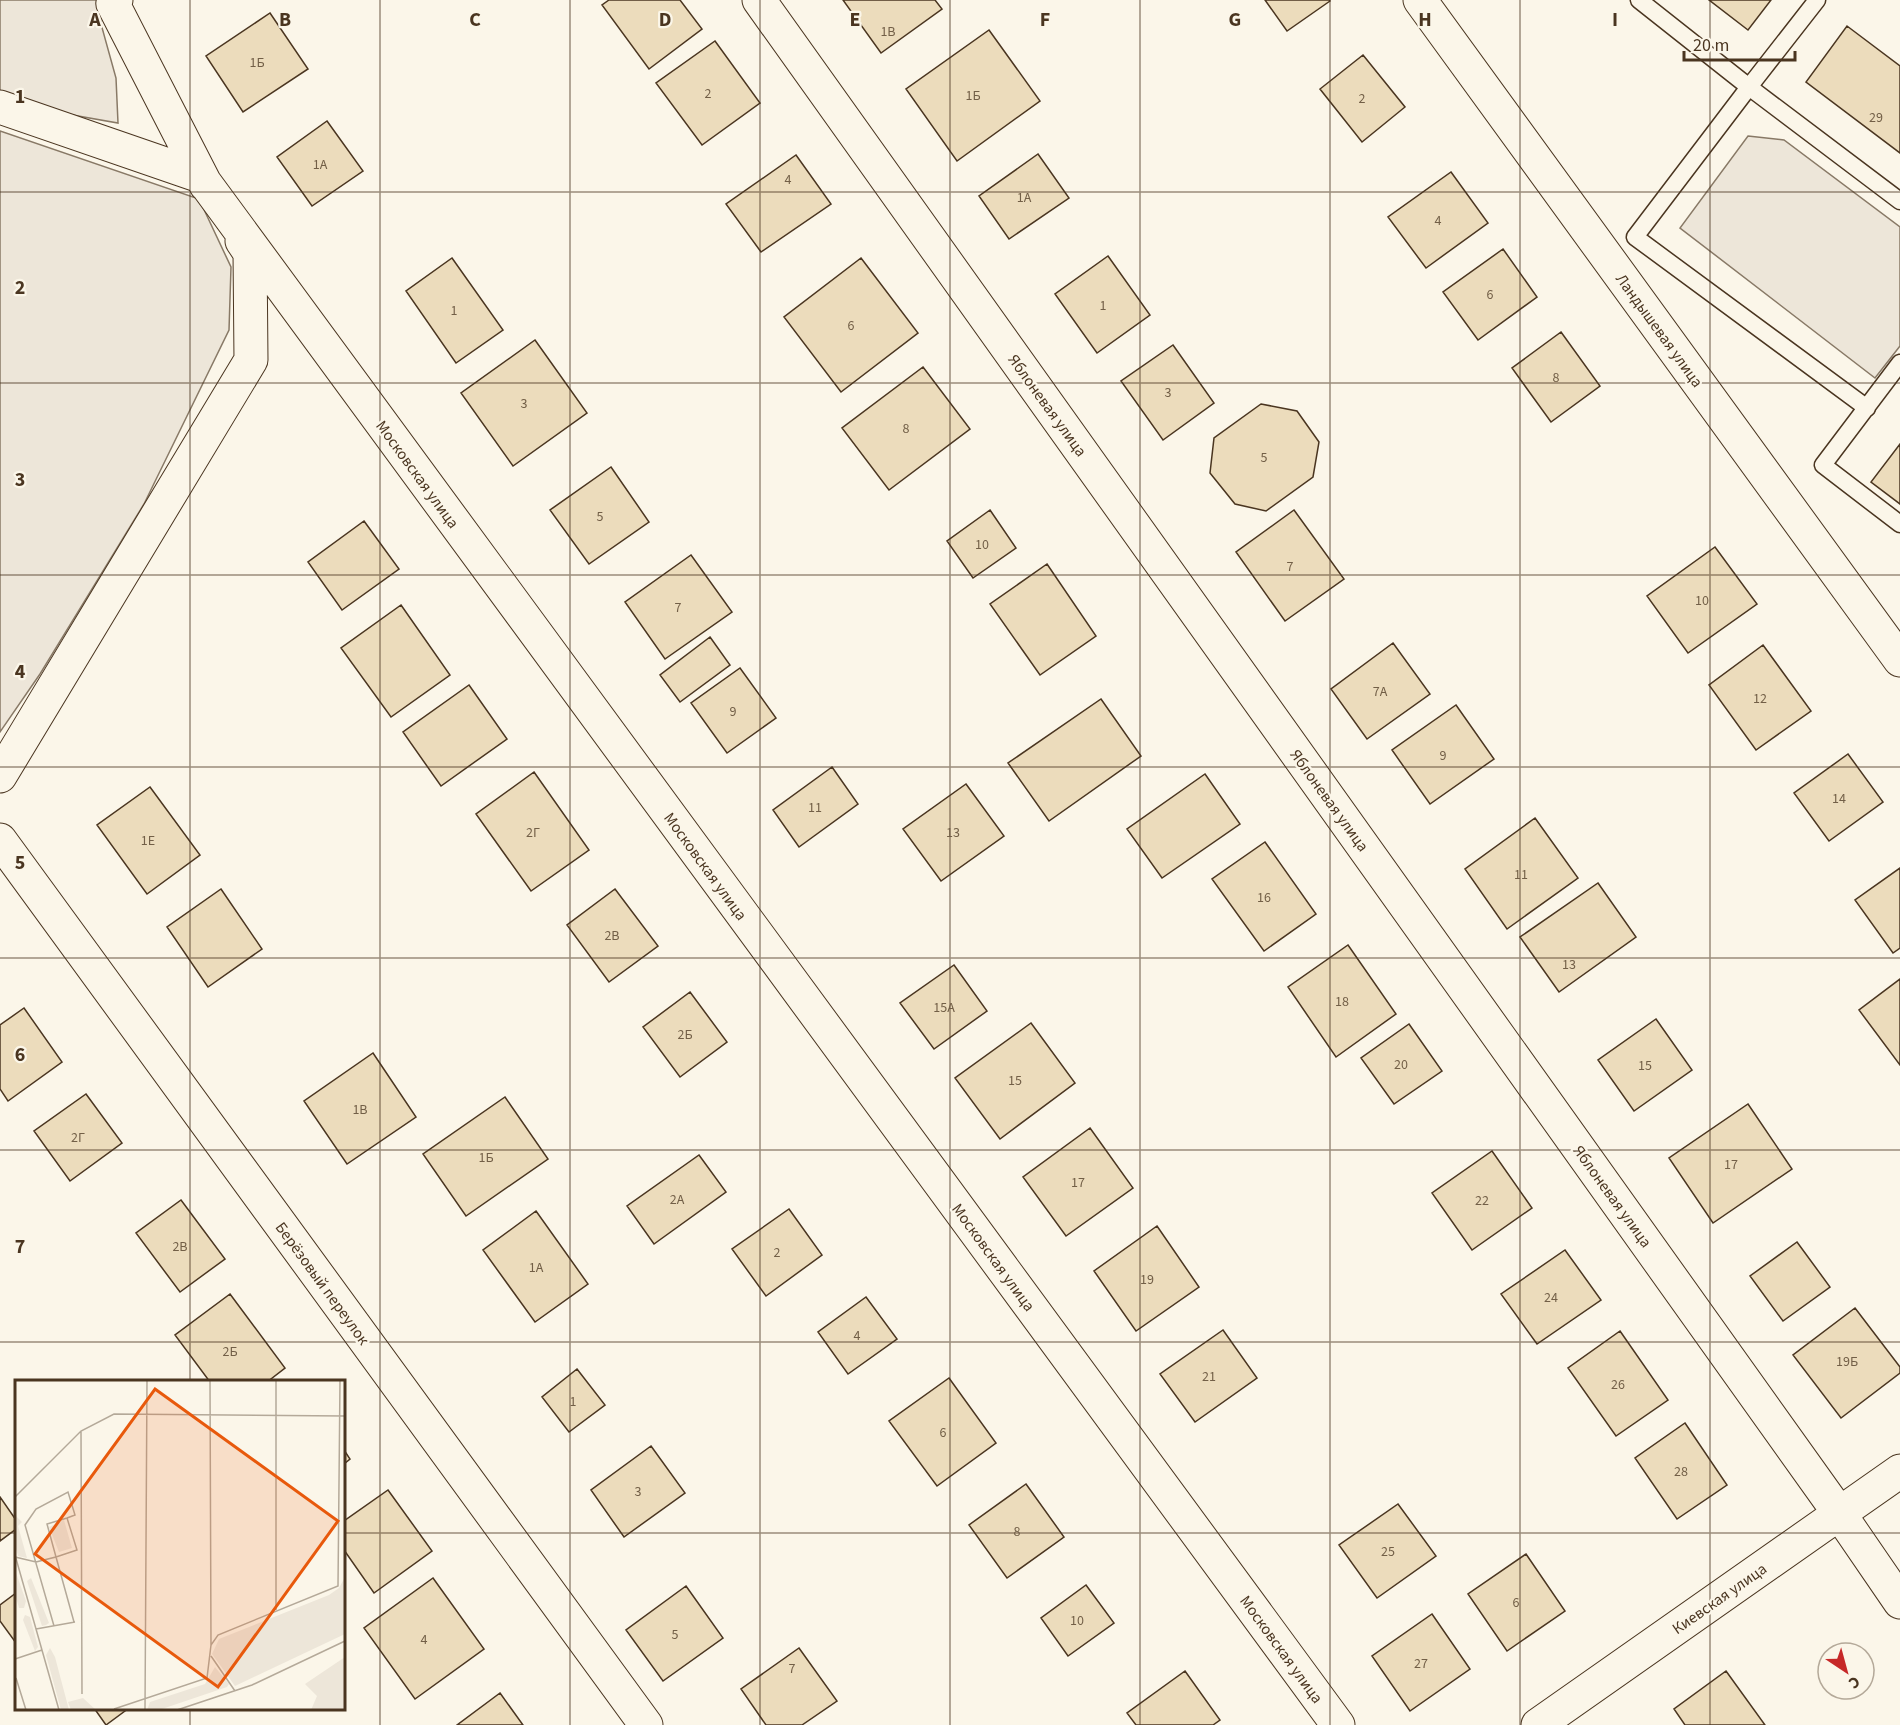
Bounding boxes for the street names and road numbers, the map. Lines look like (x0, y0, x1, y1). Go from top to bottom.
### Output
street label: Ландышевая улица (1610, 269, 1708, 392)
street label: Яблоневая улица (1003, 350, 1092, 461)
street label: Московская улица (371, 416, 464, 533)
street label: Яблоневая улица (1285, 745, 1374, 856)
street label: Московская улица (659, 808, 752, 925)
street label: Яблоневая улица (1568, 1141, 1657, 1252)
street label: Московская улица (947, 1199, 1040, 1316)
street label: Берёзовый переулок (270, 1218, 374, 1350)
street label: Киевская улица (1668, 1558, 1771, 1640)
street label: Московская улица (1235, 1591, 1328, 1708)

